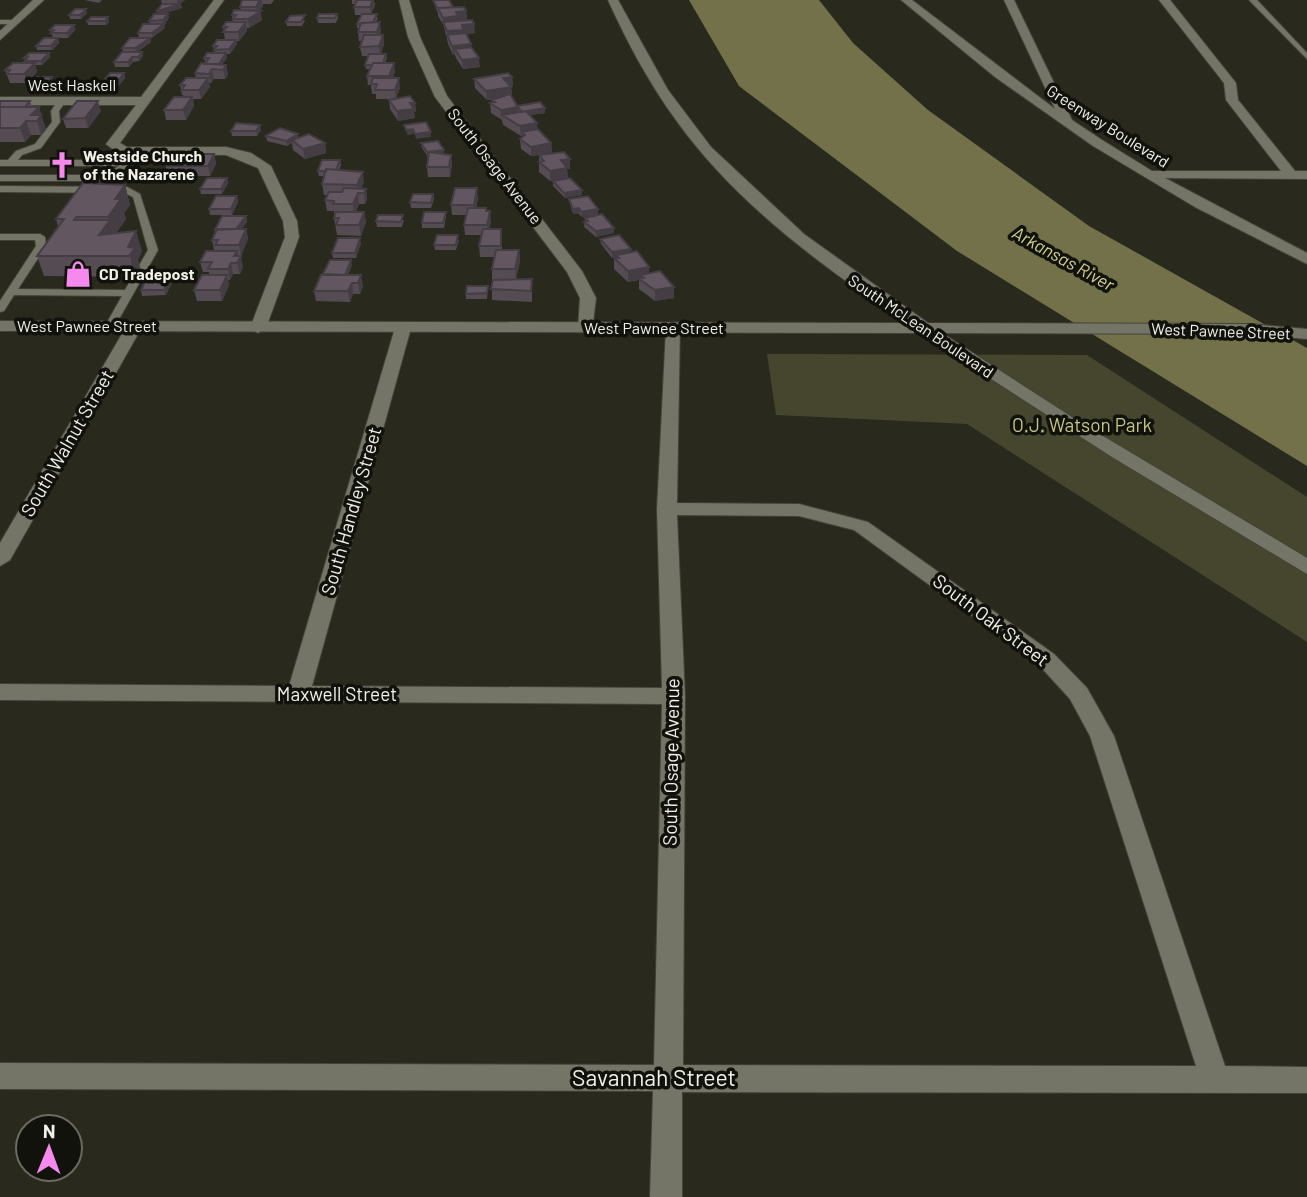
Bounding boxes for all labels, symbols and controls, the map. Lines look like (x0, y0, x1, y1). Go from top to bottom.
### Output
street label: West Haskell (28, 75, 116, 94)
street label: Greenway Boulevard (1044, 80, 1173, 171)
street label: South Osage Avenue (444, 104, 546, 227)
place label: Westside Church of the Nazarene (83, 146, 202, 183)
church icon: Westside Church of the Nazarene (47, 150, 77, 180)
water label: Arkansas River (1009, 221, 1119, 295)
shop icon: CD Tradepost (63, 259, 93, 289)
place label: CD Tradepost (99, 264, 195, 283)
street label: South McLean Boulevard (845, 270, 997, 381)
street label: West Pawnee Street (17, 316, 157, 335)
street label: West Pawnee Street (584, 318, 724, 337)
street label: West Pawnee Street (1151, 319, 1291, 342)
street label: South Walnut Street (15, 365, 118, 520)
park label: O.J. Watson Park (1012, 413, 1152, 436)
street label: South Handley Street (315, 424, 386, 598)
street label: South Oak Street (929, 569, 1054, 671)
street label: South Osage Avenue (658, 678, 683, 846)
street label: Maxwell Street (277, 682, 397, 705)
street label: Savannah Street (572, 1063, 736, 1091)
north arrow (14, 1113, 84, 1183)
text: N (43, 1119, 56, 1142)

